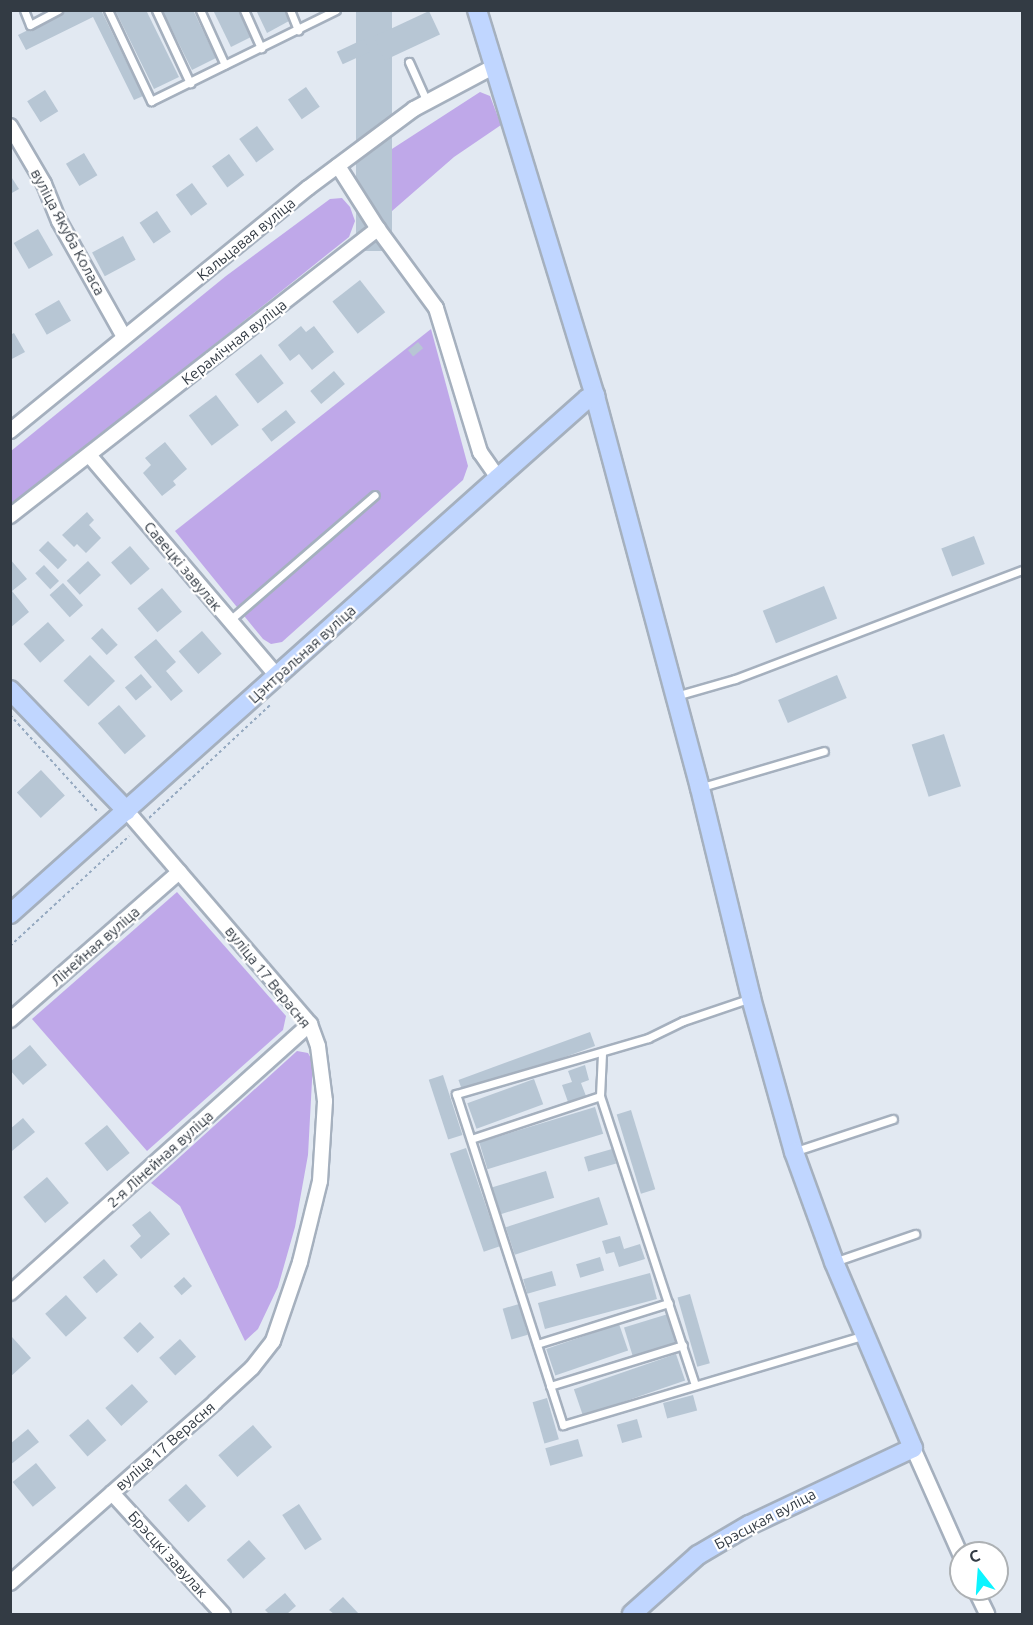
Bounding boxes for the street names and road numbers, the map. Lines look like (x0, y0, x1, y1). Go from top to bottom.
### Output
street label: вуліца Якуба Коласа (27, 166, 109, 298)
street label: Кальцавая вуліца (193, 194, 299, 284)
street label: Керамічная вуліца (178, 295, 290, 389)
street label: Савецкі завулак (140, 518, 226, 614)
street label: Цэнтральная вуліца (245, 601, 359, 707)
street label: Лінейная вуліца (47, 902, 143, 990)
street label: вуліца 17 Верасня (221, 922, 315, 1032)
street label: 2-я Лінейная вуліца (103, 1107, 217, 1211)
street label: вуліца 17 Верасня (112, 1398, 218, 1494)
street label: Брэсцкая вуліца (711, 1485, 819, 1553)
street label: Брэсцкі завулак (124, 1507, 212, 1601)

